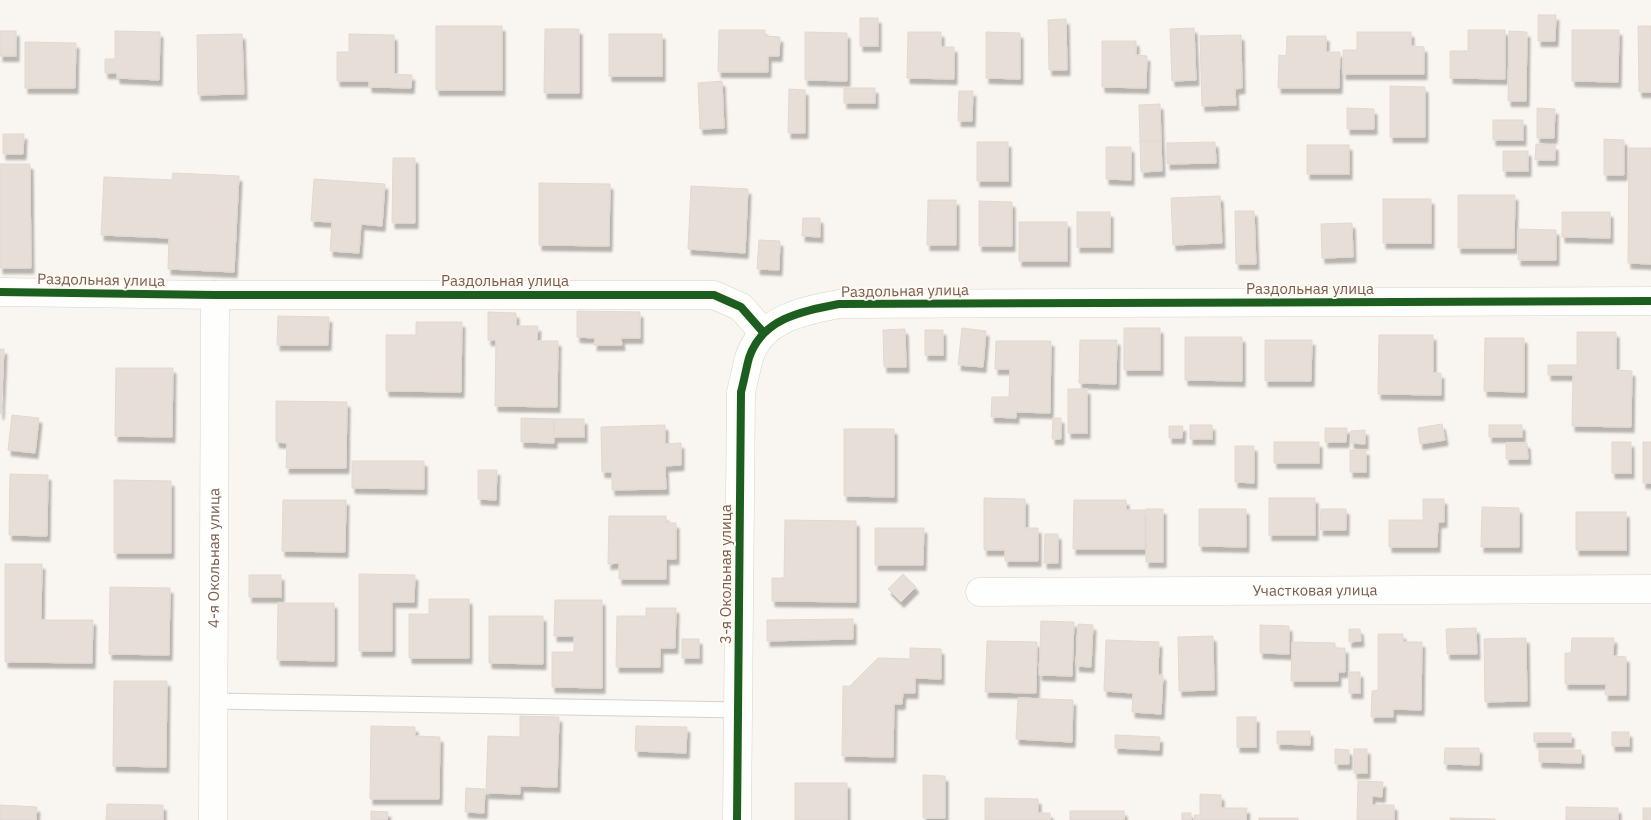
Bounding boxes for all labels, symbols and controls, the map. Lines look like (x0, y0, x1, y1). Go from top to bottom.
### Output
street label: Раздольная улица (37, 269, 165, 290)
street label: Раздольная улица (441, 271, 569, 290)
street label: Раздольная улица (1246, 279, 1374, 298)
street label: Раздольная улица (841, 280, 969, 301)
street label: 4-я Окольная улица (204, 488, 223, 628)
street label: 3-я Окольная улица (716, 504, 735, 644)
street label: Участковая улица (1252, 580, 1378, 600)

